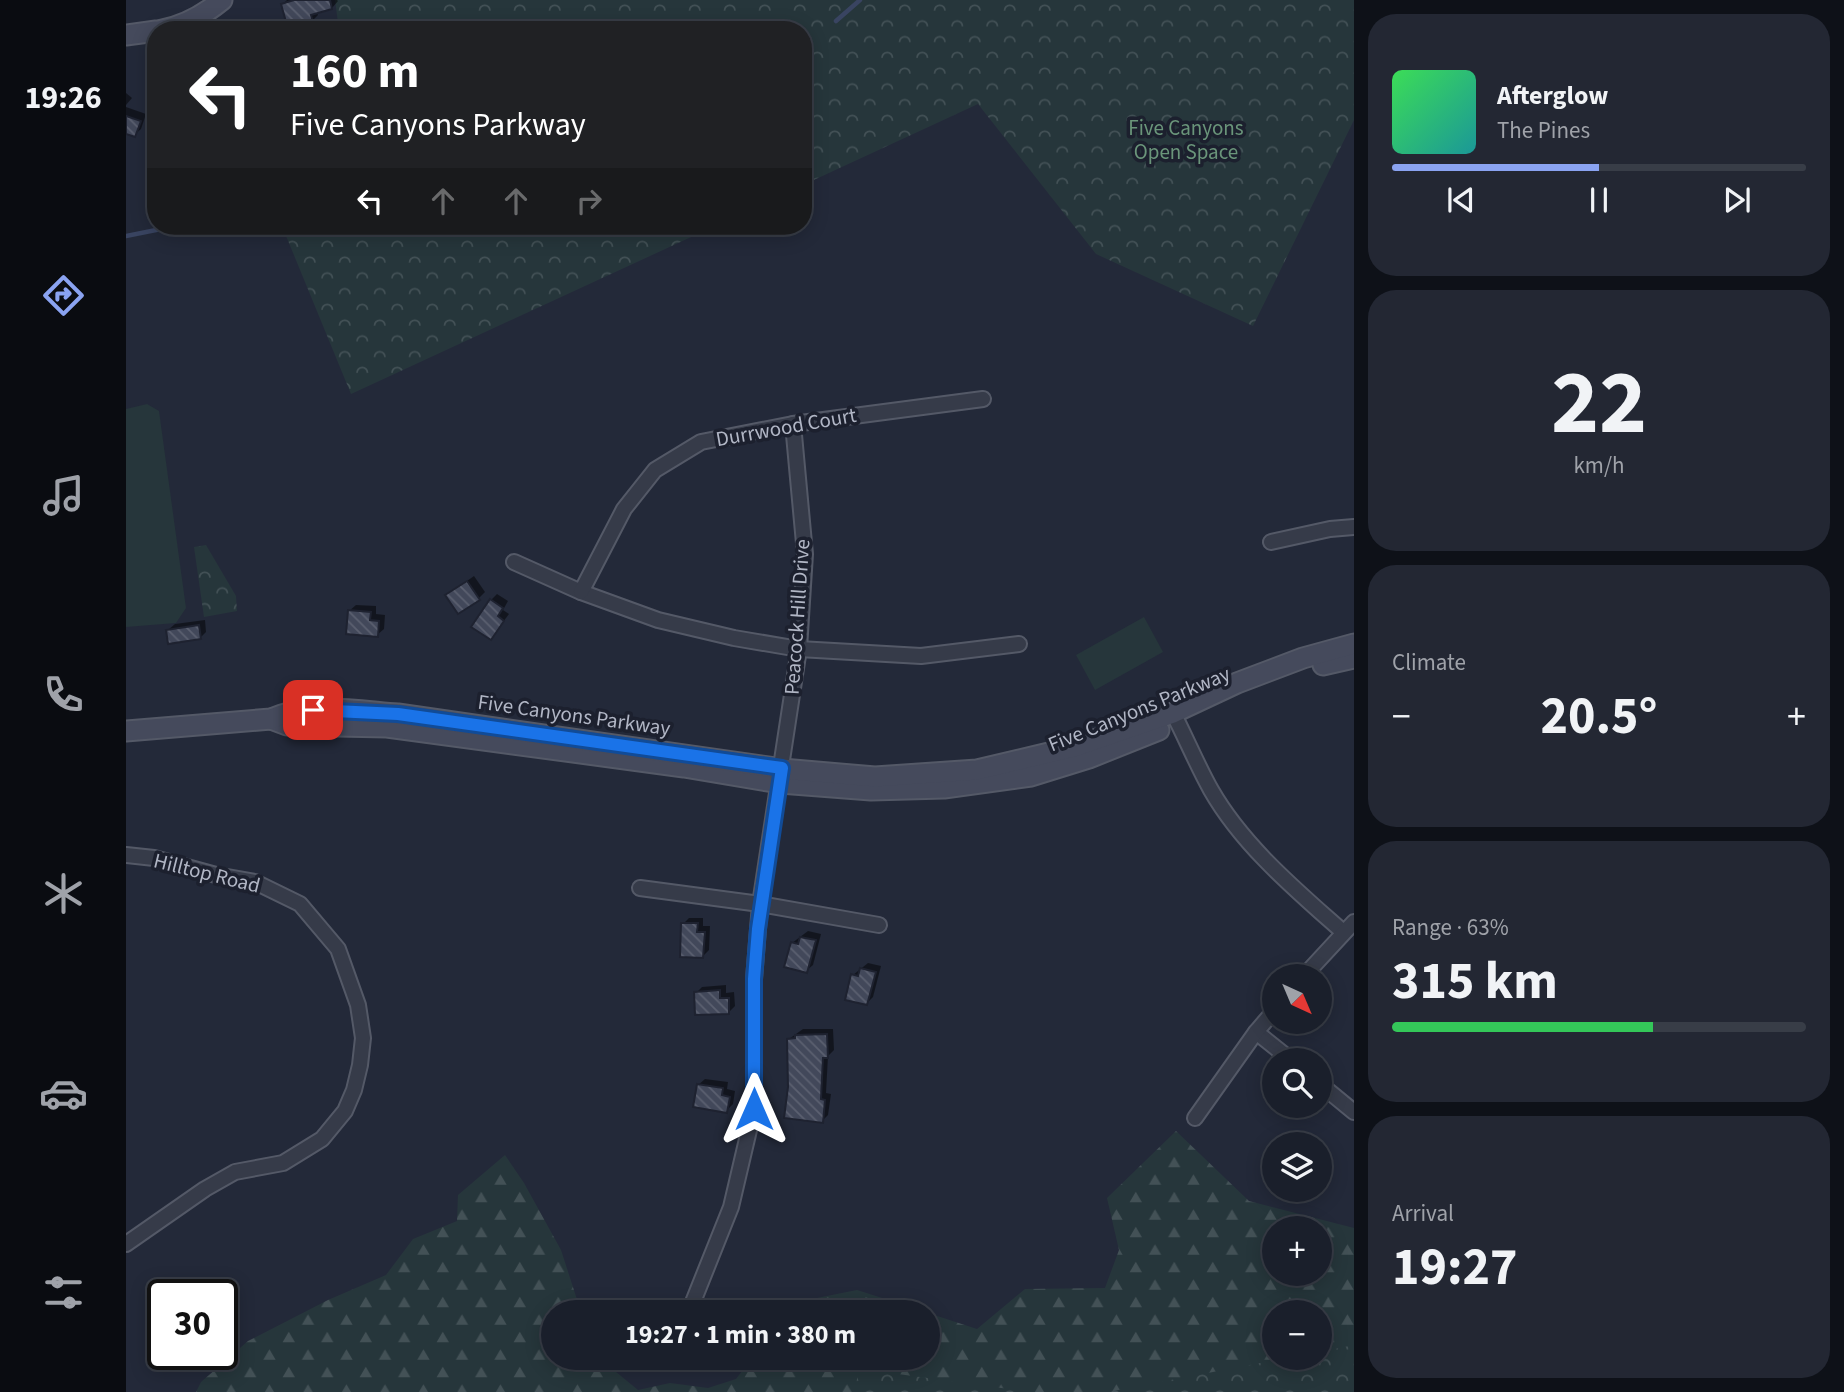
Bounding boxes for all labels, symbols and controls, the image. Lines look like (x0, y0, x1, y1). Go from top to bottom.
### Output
text: 160 m (290, 37, 419, 107)
icon: left (175, 49, 266, 140)
text: 19:26 (24, 75, 102, 121)
text: Afterglow (1497, 77, 1608, 114)
text: Five Canyons Parkway (290, 102, 586, 148)
park label: Five Canyons Open Space (1128, 113, 1244, 167)
text: The Pines (1497, 114, 1590, 147)
icon: previous (1442, 181, 1480, 219)
icon: pause (1580, 181, 1618, 219)
icon: next (1718, 181, 1756, 219)
icon: left (351, 182, 389, 220)
icon: ahead (424, 182, 462, 220)
icon: ahead (497, 182, 535, 220)
icon: right (570, 182, 608, 220)
icon: directions (39, 271, 88, 320)
text: 22 (1551, 339, 1647, 468)
street label: Durrwood Court (713, 400, 859, 454)
text: km/h (1573, 449, 1625, 482)
icon: music (39, 471, 88, 520)
street label: Peacock Hill Drive (777, 538, 817, 696)
text: Climate (1392, 646, 1466, 679)
street label: Five Canyons Parkway (1043, 659, 1235, 759)
icon: phone (39, 670, 88, 719)
pin (283, 680, 343, 740)
text: 20.5° (1541, 680, 1657, 754)
street label: Five Canyons Parkway (476, 687, 672, 743)
text: − (1392, 690, 1411, 744)
text: + (1787, 690, 1806, 744)
icon: arrive (294, 691, 332, 729)
street label: Hilltop Road (151, 845, 263, 901)
icon: climate (39, 869, 88, 918)
text: Range · 63% (1392, 911, 1509, 944)
text: 315 km (1392, 945, 1558, 1019)
north arrow (1262, 964, 1332, 1034)
map controls (1262, 964, 1332, 1370)
button: search (1262, 1048, 1332, 1118)
icon: car (39, 1069, 88, 1118)
position arrow (717, 1072, 791, 1146)
button: layers (1262, 1132, 1332, 1202)
text: Arrival (1392, 1197, 1454, 1230)
button: + (1262, 1216, 1332, 1286)
text: 19:27 (1392, 1231, 1517, 1305)
icon: filters (39, 1268, 88, 1317)
speed limit sign: 30 (147, 1279, 238, 1370)
button: − (1262, 1300, 1332, 1370)
text: 19:27 · 1 min · 380 m (625, 1316, 856, 1353)

